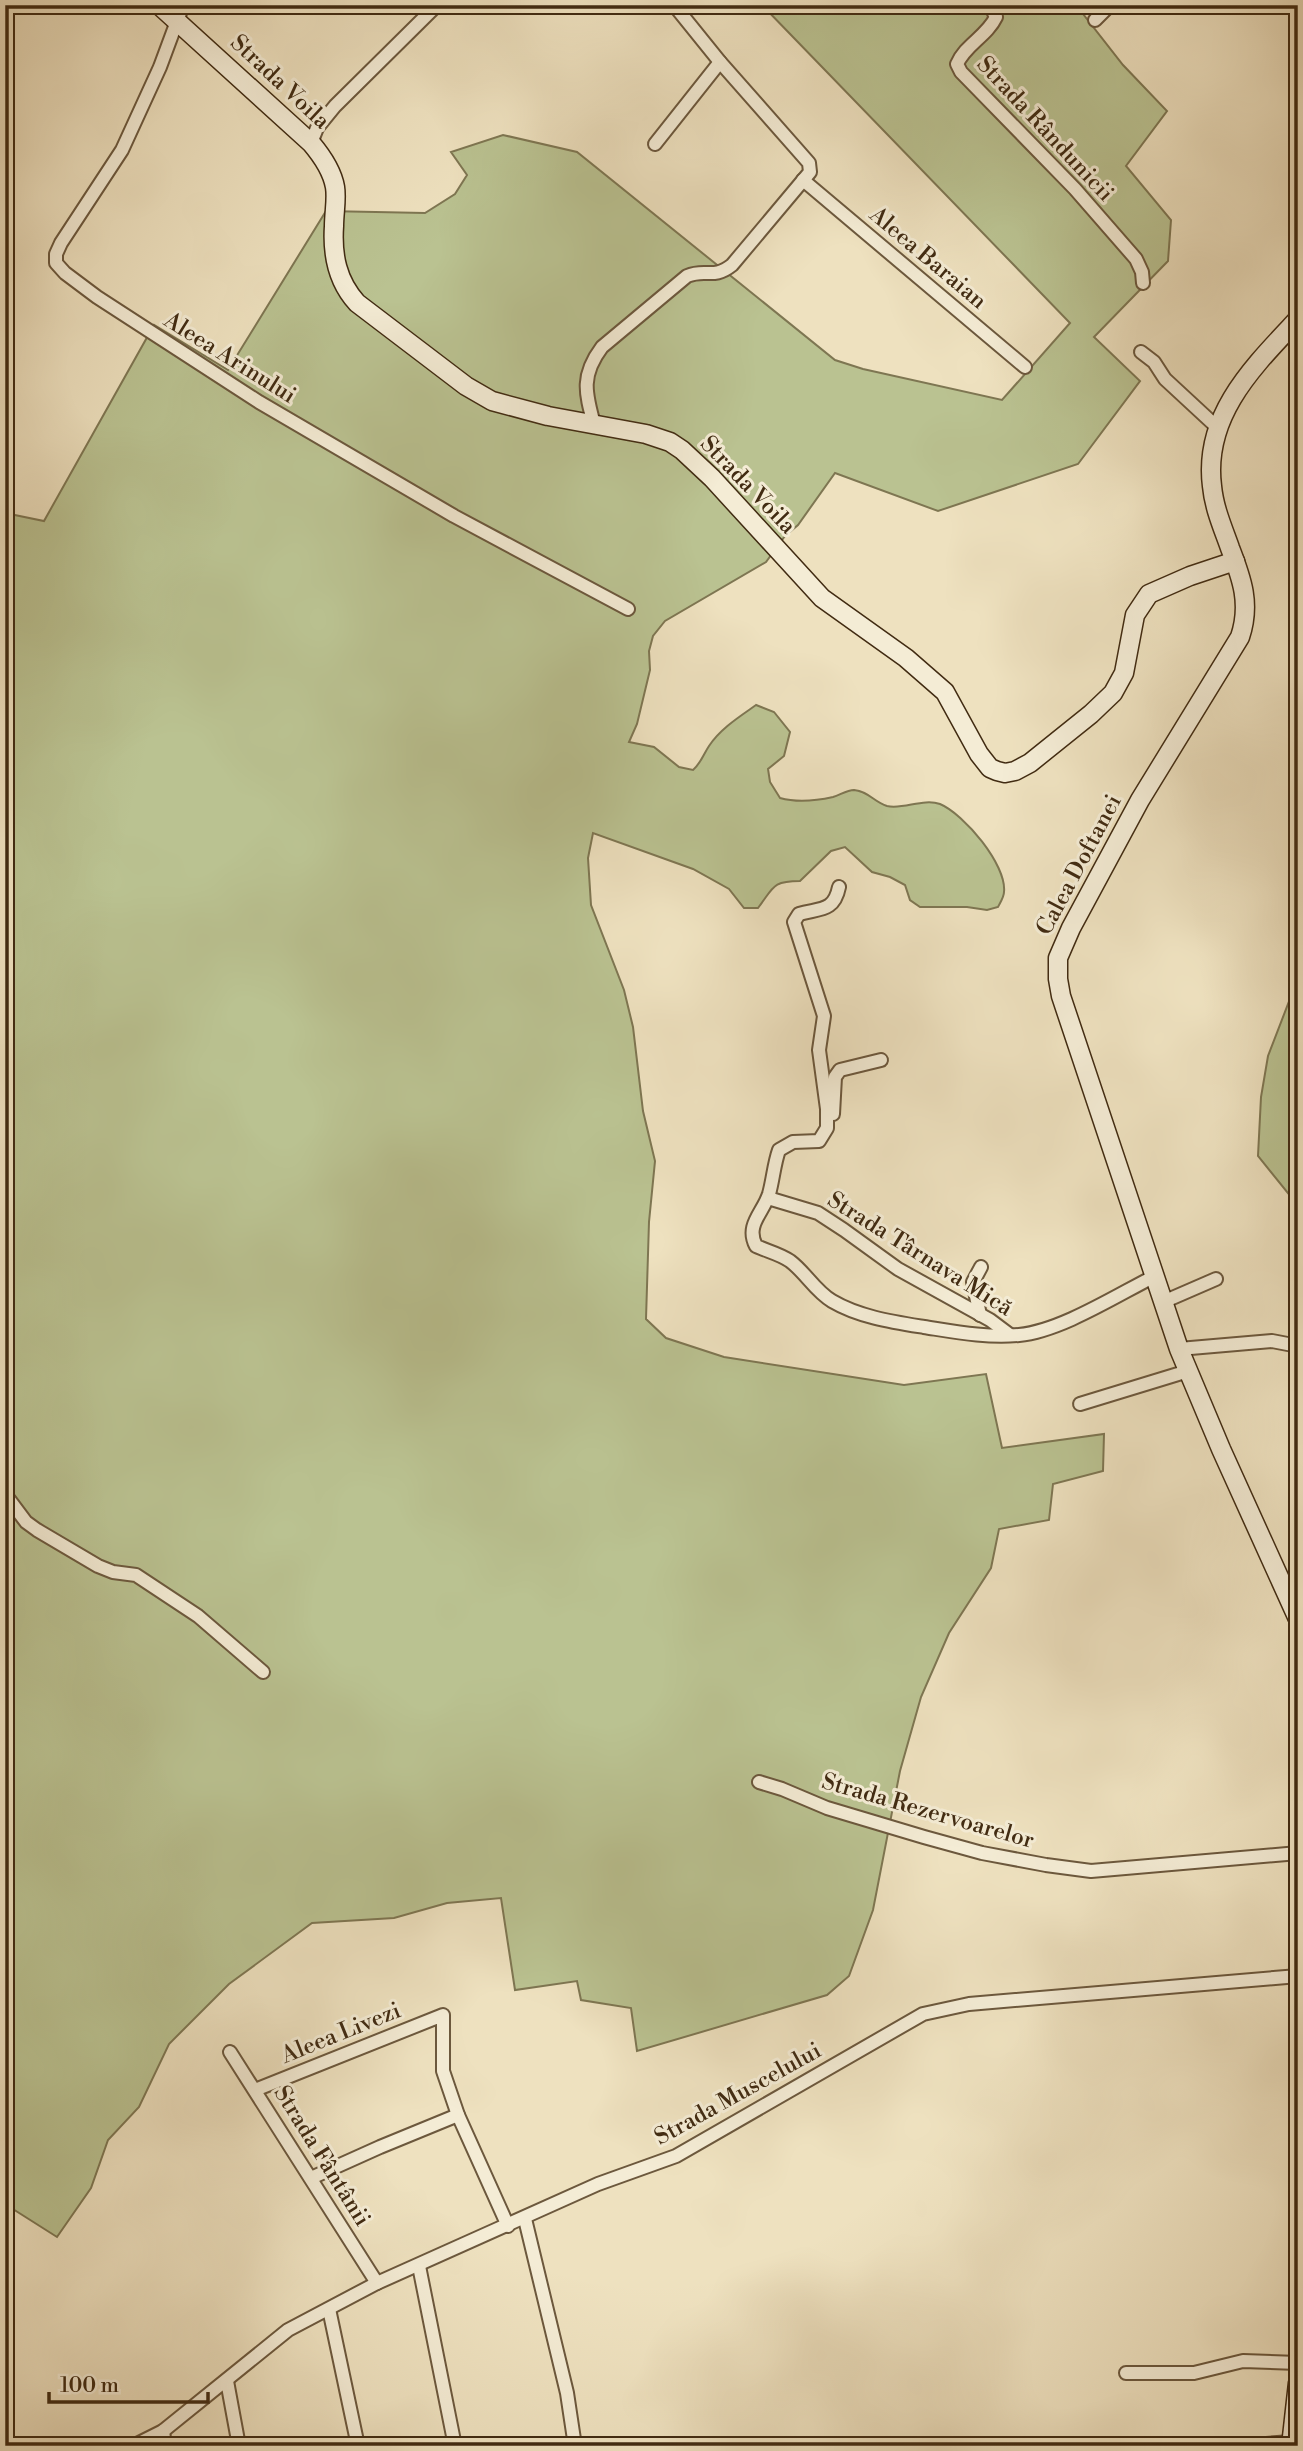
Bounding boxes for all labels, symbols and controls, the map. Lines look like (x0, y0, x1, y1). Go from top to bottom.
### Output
street label: Strada Voila (225, 29, 336, 135)
street label: Strada Rândunicii (971, 51, 1119, 207)
street label: Aleea Baraian (863, 200, 993, 315)
street label: Aleea Arinului (158, 306, 301, 410)
street label: Strada Voila (694, 430, 802, 540)
street label: Calea Doftanei (1030, 790, 1128, 940)
street label: Strada Târnava Mică (822, 1186, 1018, 1323)
street label: Strada Rezervoarelor (819, 1767, 1037, 1855)
street label: Aleea Livezi (276, 1996, 405, 2070)
street label: Strada Muscelului (650, 2037, 826, 2151)
street label: Strada Fântânii (268, 2081, 376, 2231)
scale bar (49, 2360, 208, 2404)
text: 100 m (60, 2373, 119, 2399)

